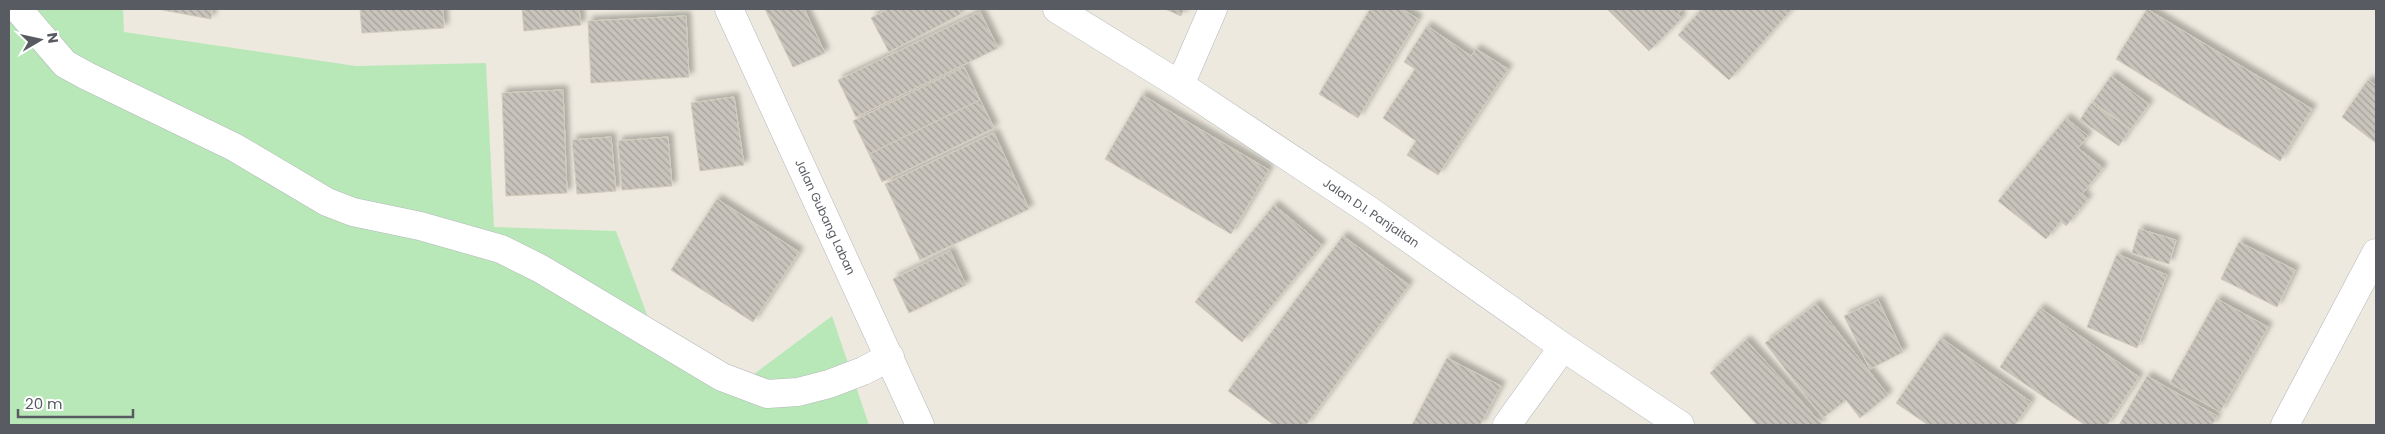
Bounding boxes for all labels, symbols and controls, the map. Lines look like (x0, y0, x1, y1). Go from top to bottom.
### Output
north arrow (15, 15, 65, 65)
text: N (42, 31, 64, 45)
street label: Jalan Gubang Laban (791, 156, 860, 277)
street label: Jalan D.I. Panjaitan (1320, 174, 1423, 251)
scale bar (18, 386, 132, 418)
text: 20 m (25, 393, 63, 414)

